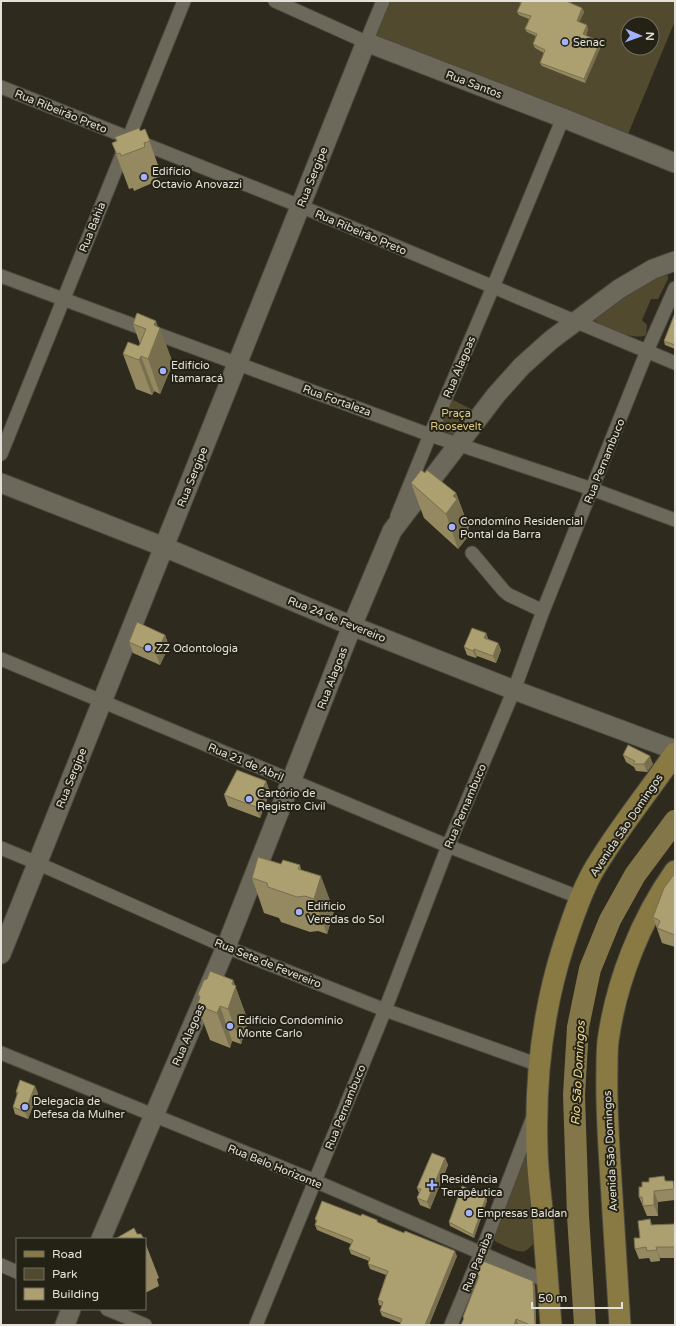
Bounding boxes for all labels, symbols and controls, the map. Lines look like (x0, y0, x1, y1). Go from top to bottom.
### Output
north arrow (620, 16, 660, 56)
text: N (643, 32, 656, 41)
place label: Senac (573, 36, 605, 49)
marker: Senac (560, 37, 570, 47)
street label: Rua Santos (444, 68, 504, 101)
street label: Rua Ribeirão Preto (13, 87, 109, 136)
street label: Rua Sergipe (295, 145, 330, 209)
place label: Edifício Octavio Anovazzi (152, 165, 242, 191)
marker: Edifício Octavio Anovazzi (139, 172, 149, 182)
street label: Rua Bahia (77, 200, 108, 254)
street label: Rua Ribeirão Preto (313, 207, 409, 258)
street label: Rua Alagoas (441, 334, 478, 400)
place label: Edifício Itamaracá (171, 359, 223, 385)
marker: Edifício Itamaracá (158, 366, 168, 376)
street label: Rua Fortaleza (301, 382, 373, 419)
park label: Praça Roosevelt (430, 407, 482, 433)
street label: Rua Pernambuco (582, 417, 628, 506)
street label: Rua Sergipe (175, 445, 210, 509)
place label: Condomíno Residencial Pontal da Barra (460, 515, 583, 541)
marker: Condomíno Residencial Pontal da Barra (447, 522, 457, 532)
street label: Rua 24 de Fevereiro (286, 594, 388, 645)
place label: ZZ Odontologia (156, 642, 238, 655)
marker: ZZ Odontologia (143, 643, 153, 653)
street label: Rua Alagoas (315, 645, 350, 711)
street label: Rua 21 de Abril (206, 741, 286, 784)
street label: Rua Sergipe (54, 746, 89, 810)
street label: Rua Pernambuco (442, 762, 489, 850)
street label: Avenida São Domingos (587, 772, 666, 879)
place label: Cartório de Registro Civil (257, 787, 325, 813)
marker: Cartório de Registro Civil (244, 794, 254, 804)
place label: Edifício Veredas do Sol (307, 900, 384, 926)
marker: Edifício Veredas do Sol (294, 907, 304, 917)
street label: Rua Sete de Fevereiro (213, 936, 323, 991)
street label: Rua Alagoas (170, 1002, 207, 1068)
place label: Edifício Condomínio Monte Carlo (238, 1014, 343, 1040)
water label: Rio São Domingos (568, 1019, 588, 1126)
marker: Edifício Condomínio Monte Carlo (225, 1021, 235, 1031)
street label: Rua Pernambuco (323, 1063, 369, 1152)
street label: Avenida São Domingos (601, 1090, 620, 1212)
place label: Delegacia de Defesa da Mulher (33, 1095, 126, 1121)
marker: Delegacia de Defesa da Mulher (20, 1102, 30, 1112)
street label: Rua Belo Horizonte (226, 1142, 324, 1191)
place label: Residência Terapêutica (441, 1173, 502, 1199)
marker: Residência Terapêutica (426, 1179, 438, 1191)
place label: Empresas Baldan (477, 1207, 567, 1220)
marker: Empresas Baldan (464, 1208, 474, 1218)
street label: Rua Paraiba (460, 1230, 495, 1294)
legend (16, 1238, 146, 1310)
text: Road (52, 1247, 82, 1261)
text: Park (52, 1267, 78, 1281)
scale bar (532, 1284, 622, 1310)
text: Building (52, 1287, 99, 1301)
text: 50 m (538, 1291, 567, 1305)

